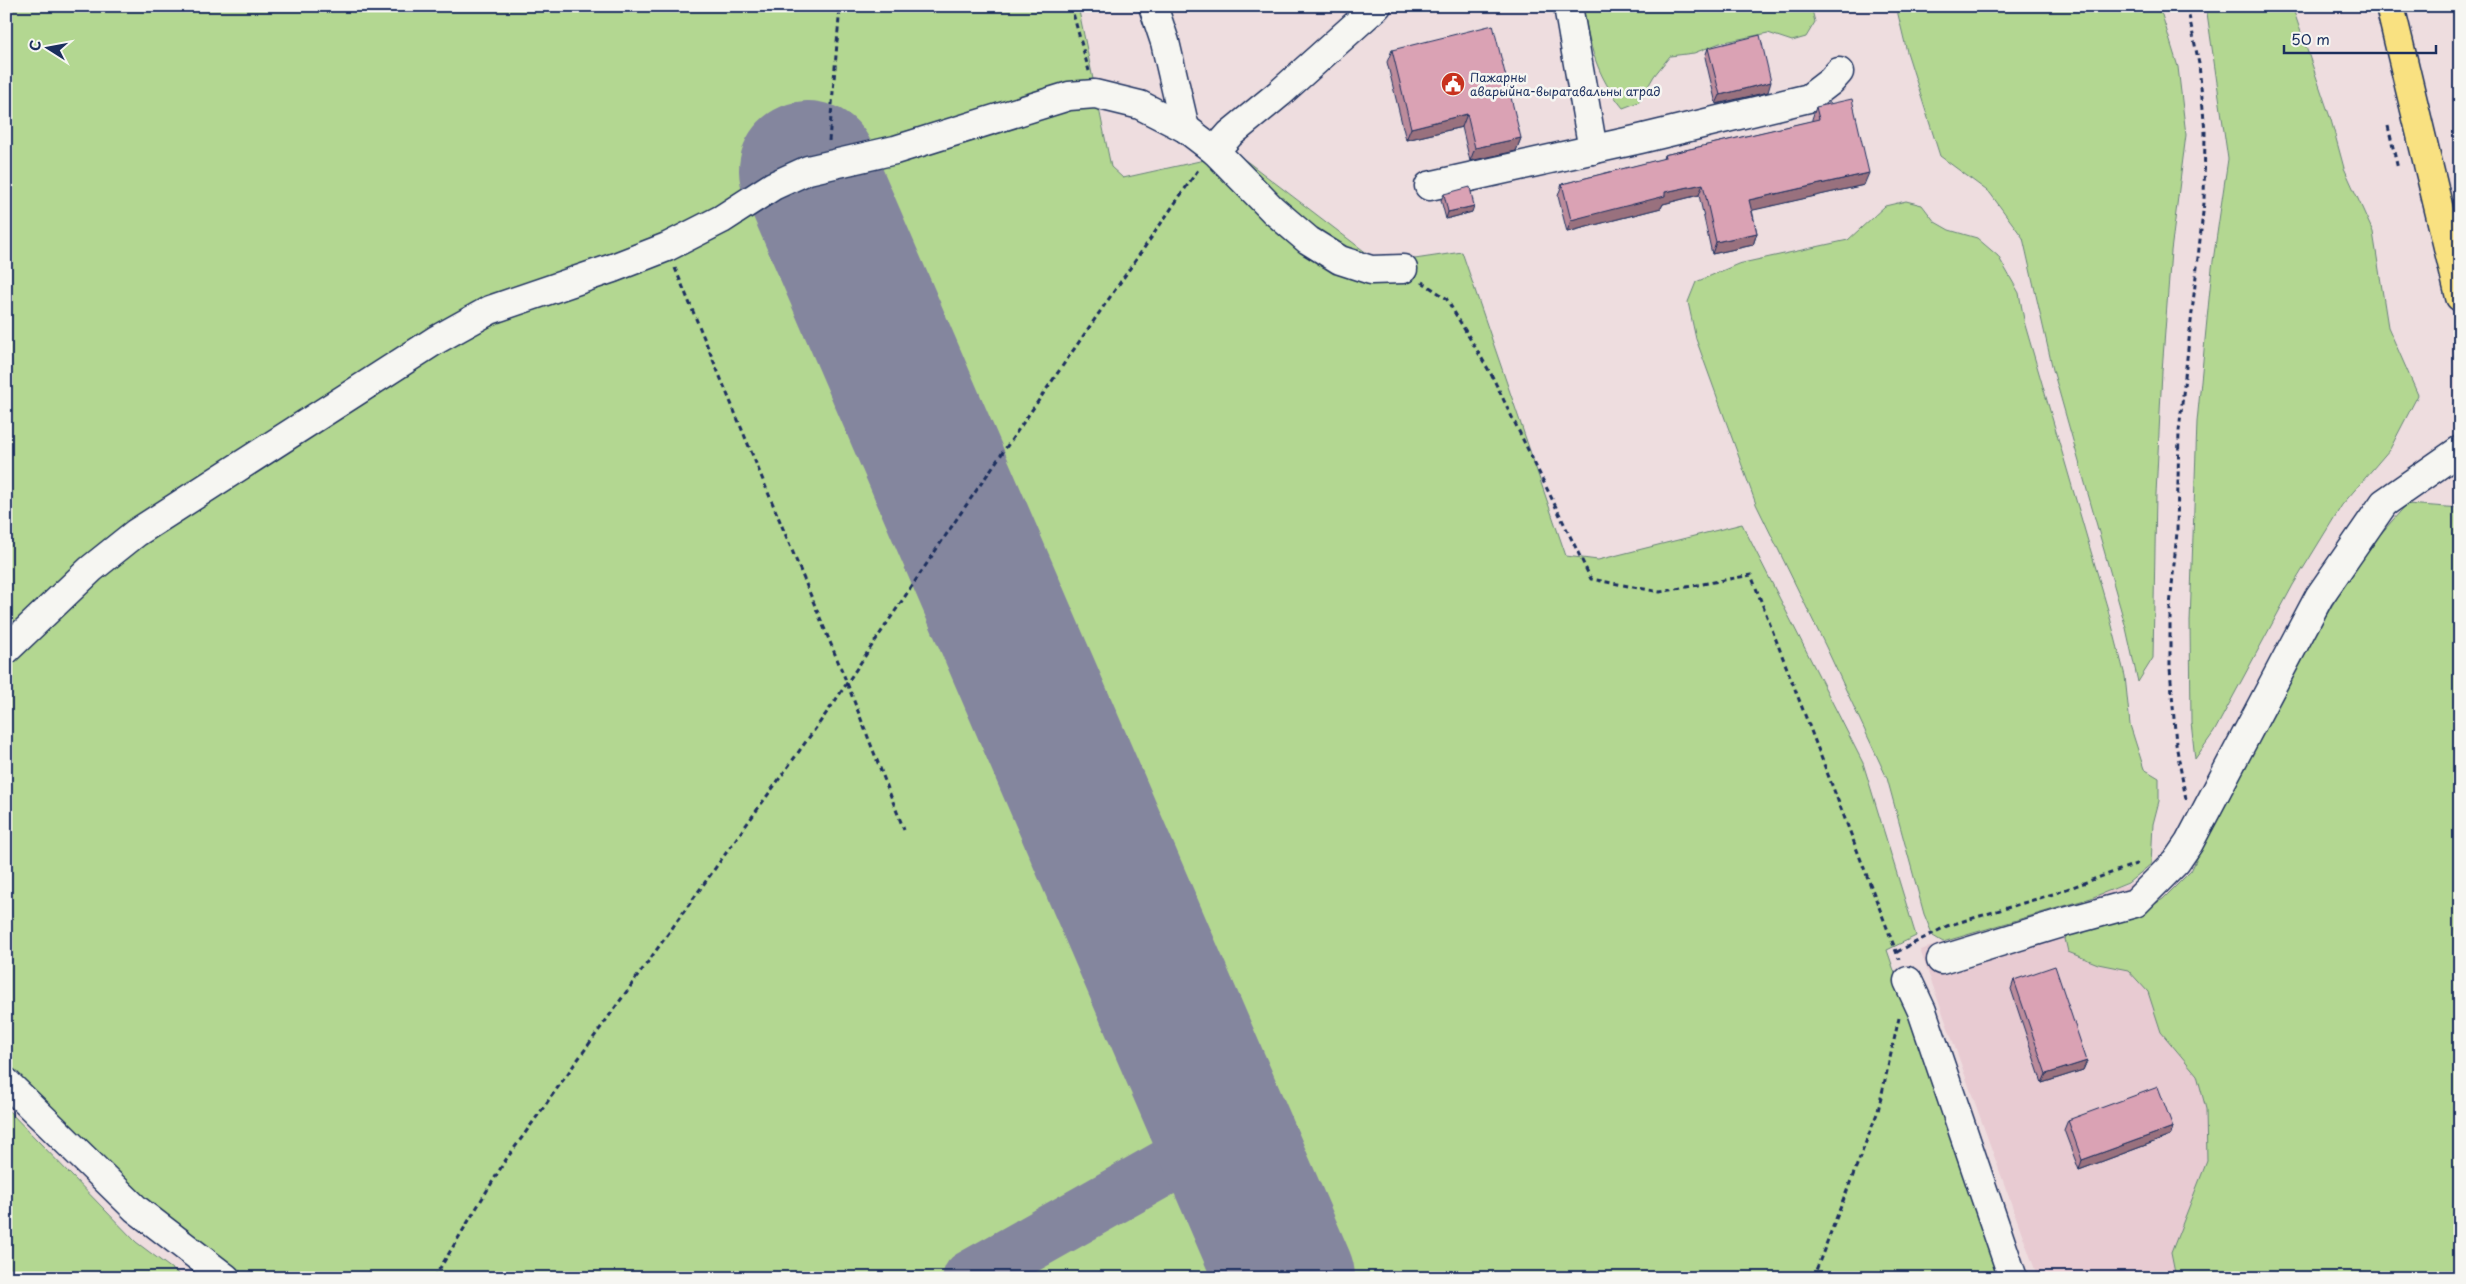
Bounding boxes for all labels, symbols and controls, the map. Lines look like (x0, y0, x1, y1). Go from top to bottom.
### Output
north arrow (22, 22, 72, 72)
scale bar (2284, 22, 2436, 54)
text: 50 m (2291, 27, 2330, 50)
text: С (23, 38, 46, 53)
place label: Пажарны аварыйна-выратавальны атрад (1470, 68, 1660, 100)
public building icon: Пажарны аварыйна-выратавальны атрад (1440, 71, 1466, 97)

